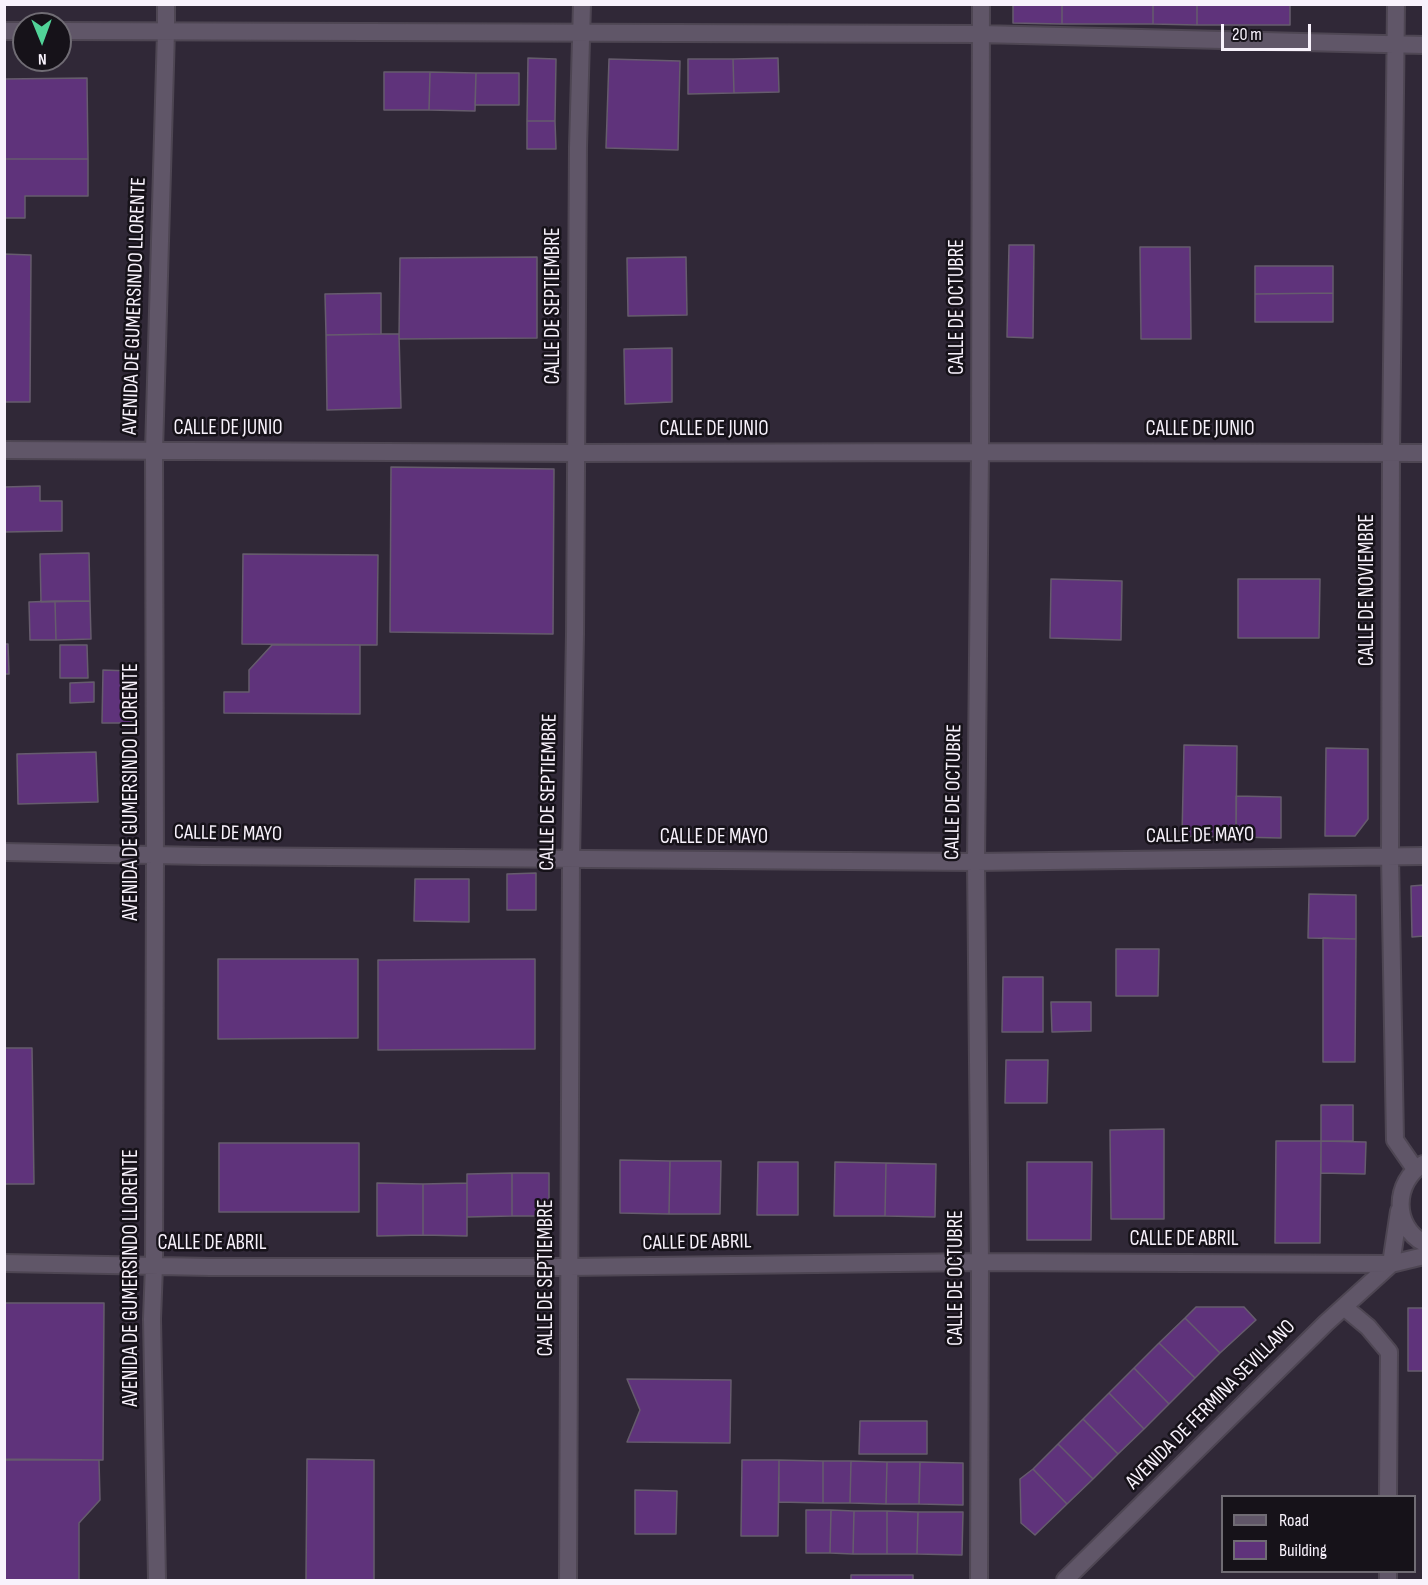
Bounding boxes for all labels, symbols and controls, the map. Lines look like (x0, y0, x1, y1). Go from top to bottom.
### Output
north arrow (12, 12, 72, 72)
scale bar (1224, 12, 1314, 50)
text: 20 m (1232, 24, 1262, 45)
text: N (38, 49, 47, 68)
street label: AVENIDA DE GUMERSINDO LLORENTE (118, 177, 152, 435)
street label: CALLE DE SEPTIEMBRE (541, 227, 567, 385)
street label: CALLE DE OCTUBRE (945, 239, 971, 375)
street label: CALLE DE JUNIO (173, 416, 283, 442)
street label: CALLE DE JUNIO (659, 417, 769, 443)
street label: CALLE DE JUNIO (1145, 417, 1255, 443)
street label: CALLE DE NOVIEMBRE (1355, 514, 1381, 666)
street label: AVENIDA DE GUMERSINDO LLORENTE (119, 663, 145, 921)
street label: CALLE DE SEPTIEMBRE (535, 713, 563, 871)
street label: CALLE DE OCTUBRE (940, 724, 968, 860)
street label: CALLE DE MAYO (174, 820, 282, 848)
street label: CALLE DE MAYO (1146, 822, 1254, 850)
street label: CALLE DE MAYO (660, 825, 768, 851)
street label: AVENIDA DE GUMERSINDO LLORENTE (119, 1149, 145, 1407)
street label: CALLE DE SEPTIEMBRE (534, 1199, 560, 1357)
street label: CALLE DE OCTUBRE (944, 1210, 970, 1346)
street label: CALLE DE ABRIL (1129, 1227, 1239, 1253)
street label: CALLE DE ABRIL (642, 1229, 752, 1257)
street label: CALLE DE ABRIL (157, 1231, 267, 1257)
street label: AVENIDA DE FERMINA SEVILLANO (1121, 1315, 1301, 1495)
legend (1221, 1495, 1416, 1573)
text: Road (1279, 1510, 1309, 1531)
text: Building (1279, 1540, 1327, 1561)

